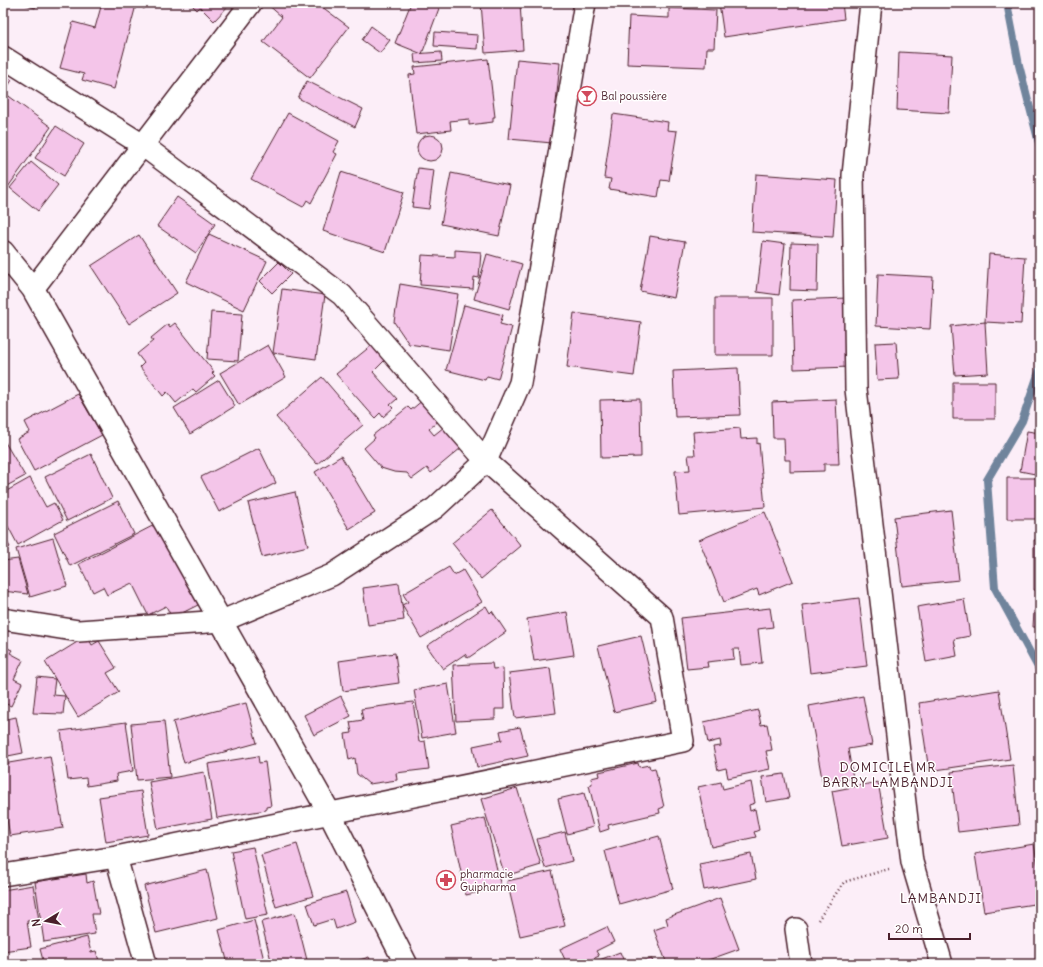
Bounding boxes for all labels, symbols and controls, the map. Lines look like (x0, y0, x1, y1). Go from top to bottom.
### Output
bar icon: Bal poussière (576, 85, 598, 107)
place label: Bal poussière (601, 89, 667, 103)
district label: DOMICILE MR BARRY LAMBANDJI (822, 759, 954, 791)
place label: pharmacie Guipharma (460, 867, 516, 894)
pharmacy icon: pharmacie Guipharma (435, 869, 457, 891)
district label: LAMBANDJI (900, 890, 982, 907)
north arrow (26, 901, 66, 941)
scale bar (889, 915, 970, 941)
text: N (29, 918, 44, 928)
text: 20 m (895, 921, 923, 936)

